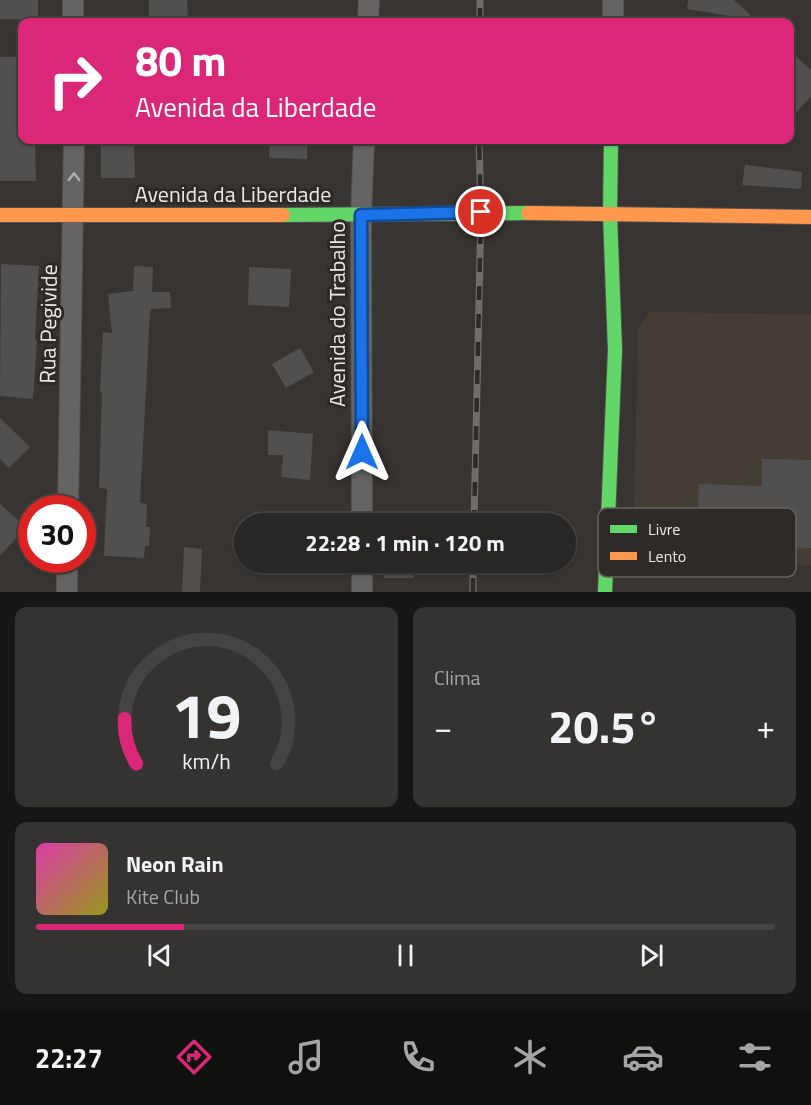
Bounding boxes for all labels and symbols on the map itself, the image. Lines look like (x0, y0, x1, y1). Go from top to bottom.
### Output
one-way arrow (68, 173, 80, 182)
street label: Avenida da Liberdade (135, 177, 331, 211)
pin (455, 186, 506, 237)
street label: Avenida do Trabalho (320, 221, 354, 407)
street label: Rua Pegivide (30, 264, 66, 384)
position arrow (330, 420, 394, 484)
speed limit sign: 30 (18, 495, 96, 573)
legend (598, 508, 796, 577)
text: Livre (648, 517, 680, 541)
text: Lento (648, 544, 686, 568)

